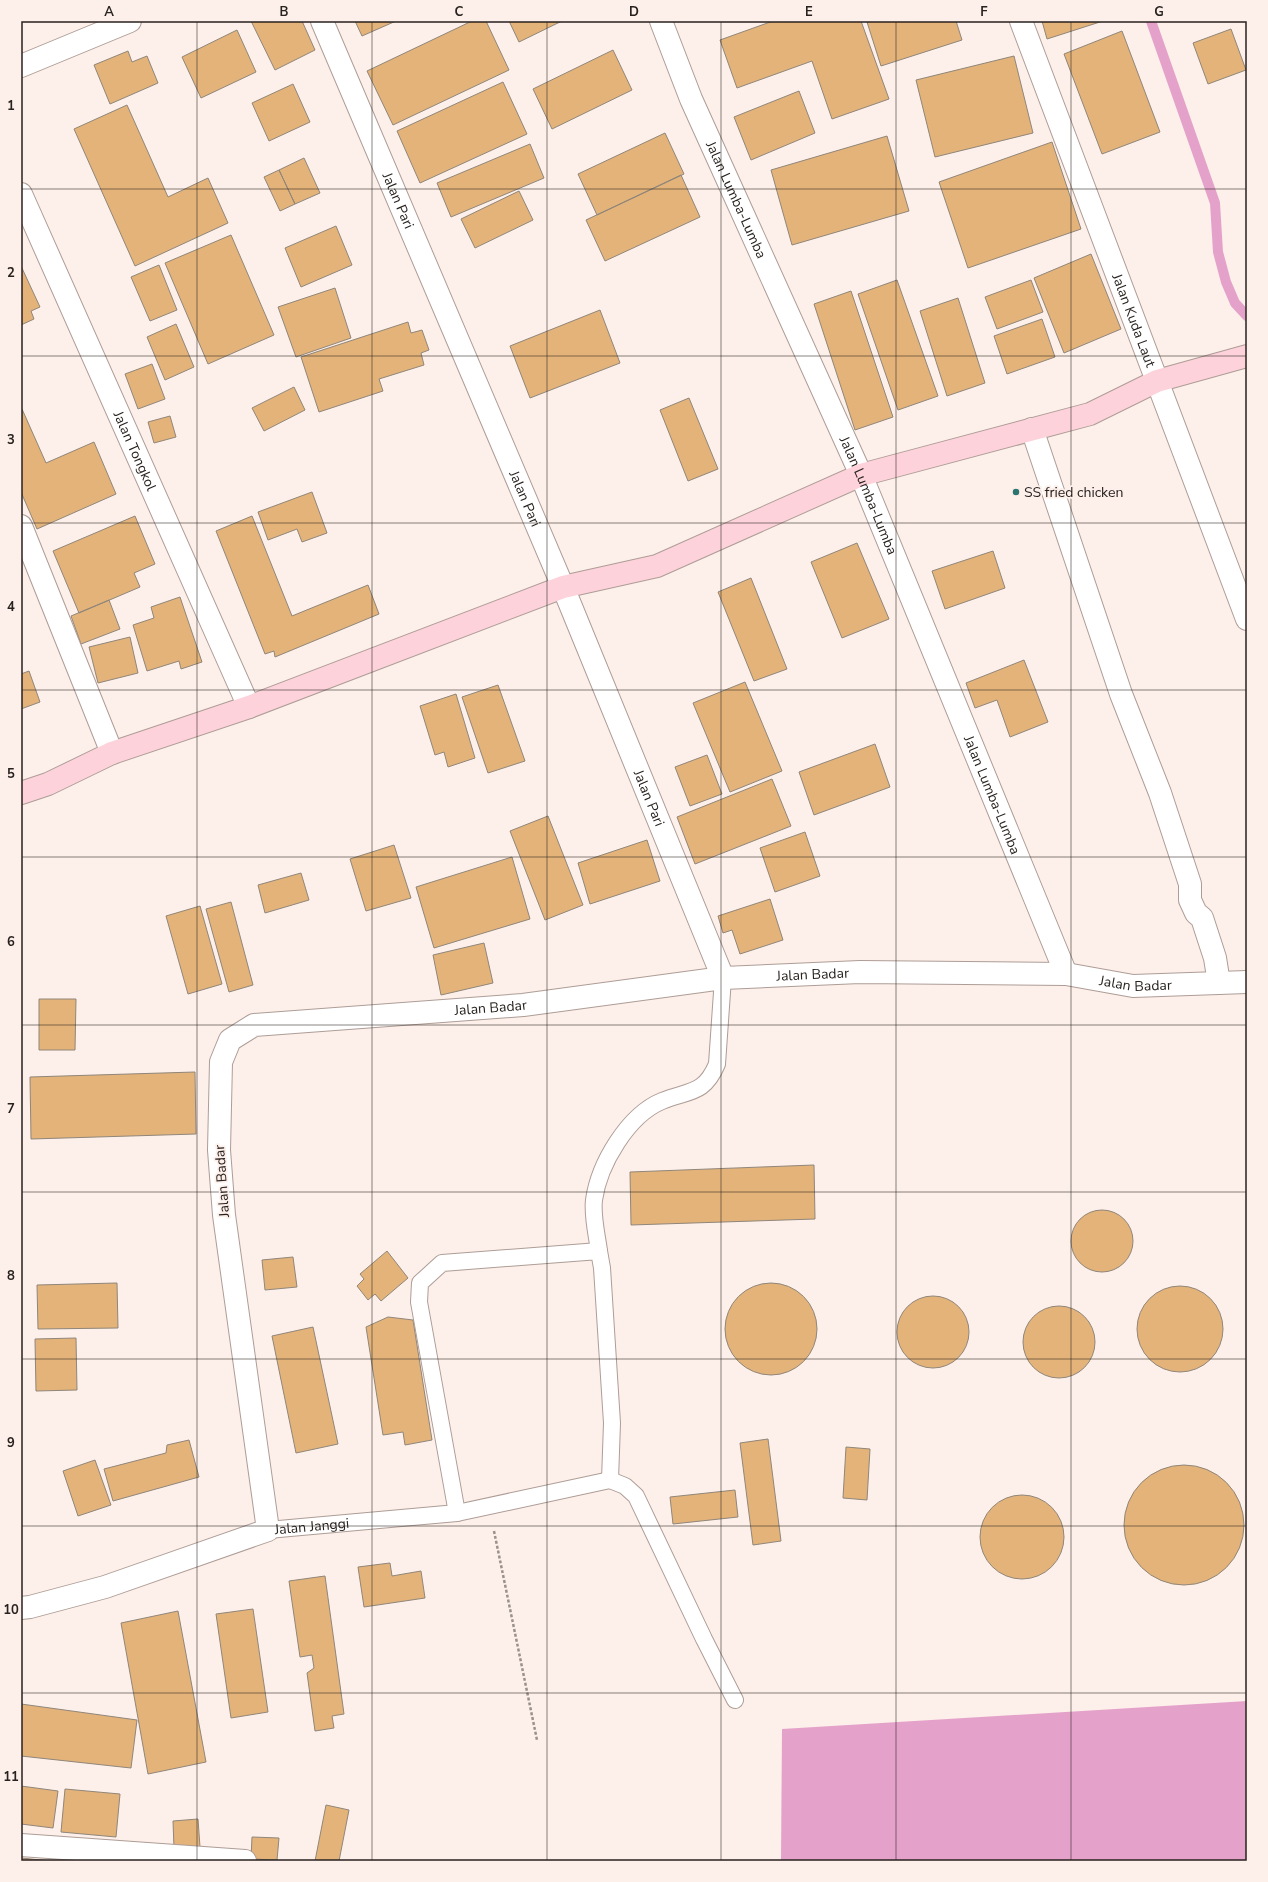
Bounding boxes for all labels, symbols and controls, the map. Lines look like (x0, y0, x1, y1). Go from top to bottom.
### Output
text: A (104, 3, 114, 21)
text: B (280, 3, 289, 21)
text: C (455, 3, 464, 21)
text: D (629, 3, 639, 21)
text: E (805, 3, 813, 21)
text: F (980, 3, 988, 21)
text: G (1154, 3, 1164, 21)
text: 1 (7, 97, 15, 115)
street label: Jalan Lumba-Lumba (701, 137, 771, 261)
street label: Jalan Pari (378, 168, 419, 231)
text: 2 (7, 264, 15, 282)
street label: Jalan Kuda Laut (1107, 270, 1160, 370)
street label: Jalan Tongkol (109, 407, 161, 494)
text: 3 (7, 431, 15, 449)
street label: Jalan Lumba-Lumba (835, 432, 902, 557)
street label: Jalan Pari (505, 467, 546, 530)
place label: SS fried chicken (1024, 483, 1123, 502)
marker: SS fried chicken (1011, 487, 1021, 497)
text: 4 (7, 598, 15, 616)
street label: Jalan Lumba-Lumba (959, 732, 1025, 857)
text: 5 (7, 765, 15, 783)
street label: Jalan Pari (629, 766, 669, 829)
text: 6 (7, 933, 15, 951)
street label: Jalan Badar (775, 963, 849, 985)
street label: Jalan Badar (1097, 971, 1172, 996)
street label: Jalan Badar (453, 995, 528, 1020)
text: 7 (7, 1100, 15, 1118)
street label: Jalan Badar (210, 1144, 234, 1219)
text: 8 (7, 1267, 15, 1285)
text: 9 (7, 1434, 15, 1452)
street label: Jalan Janggi (273, 1513, 350, 1539)
text: 10 (3, 1601, 19, 1619)
text: 11 (3, 1768, 19, 1786)

